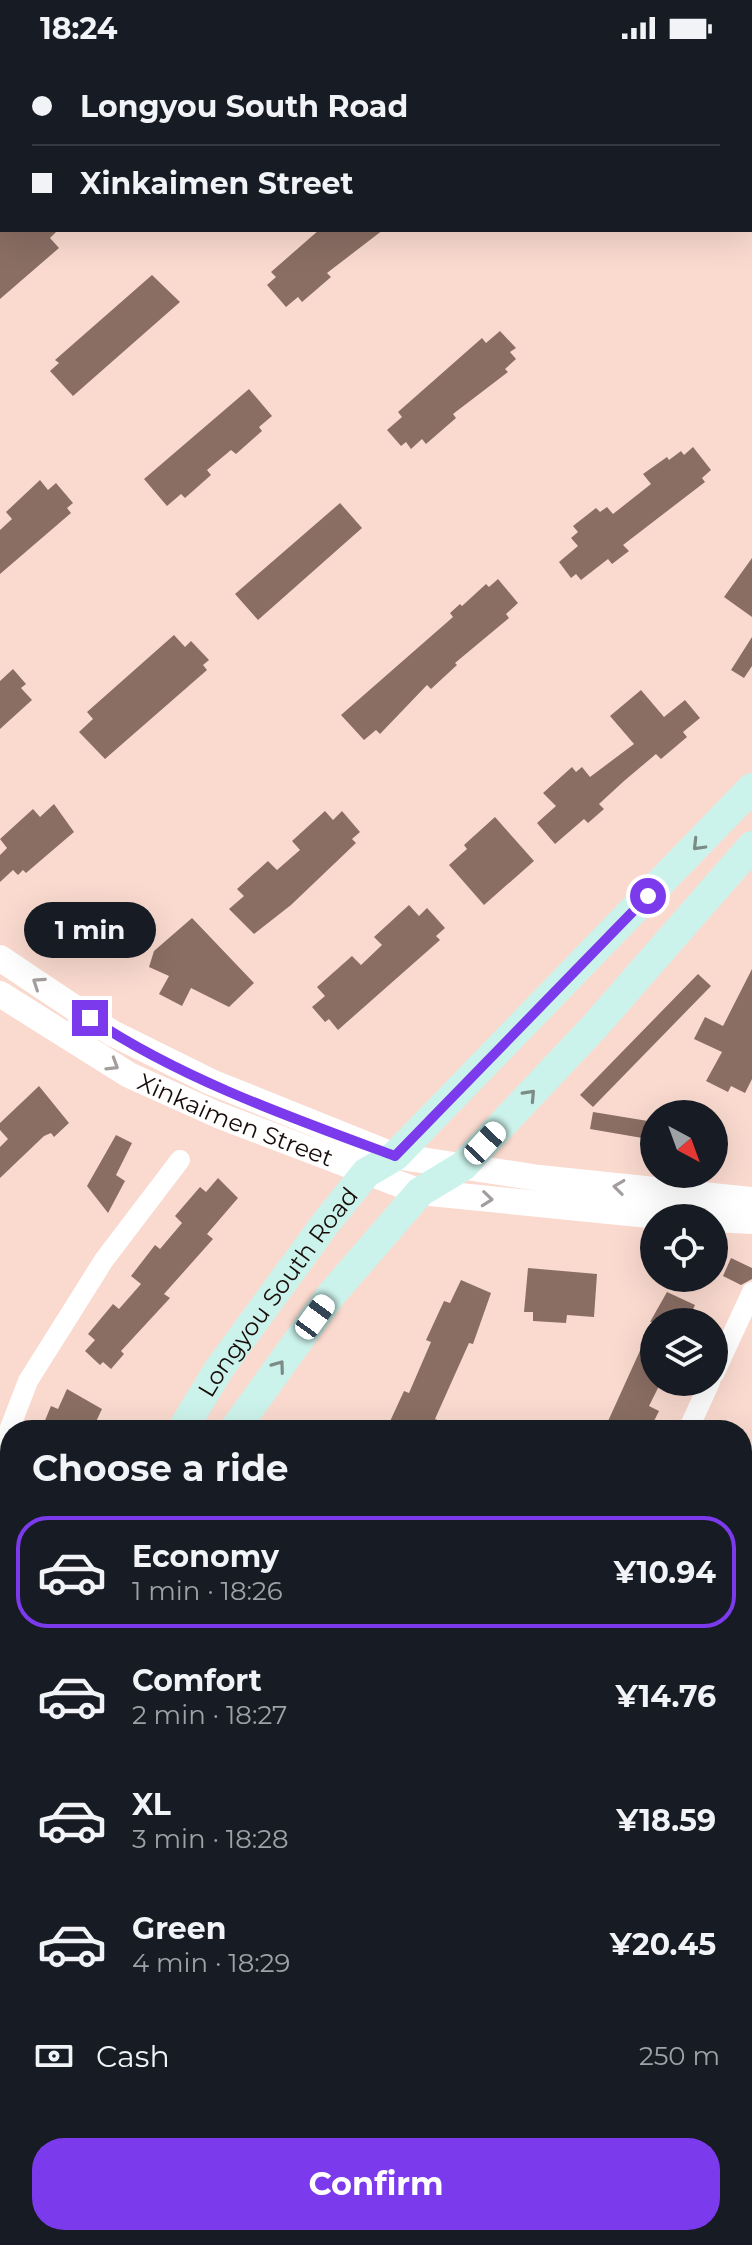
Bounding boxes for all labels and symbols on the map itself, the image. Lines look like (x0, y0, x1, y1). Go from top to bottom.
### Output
one-way arrow (693, 835, 707, 850)
route start (630, 878, 666, 914)
callout: 1 min (24, 902, 156, 958)
one-way arrow (32, 978, 46, 993)
route end (72, 1000, 108, 1036)
one-way arrow (105, 1056, 119, 1071)
street label: Xinkaimen Street (134, 1066, 338, 1172)
one-way arrow (520, 1090, 535, 1104)
north arrow (640, 1100, 728, 1188)
car (460, 1117, 510, 1169)
one-way arrow (612, 1178, 625, 1195)
street label: Longyou South Road (191, 1181, 364, 1402)
one-way arrow (481, 1191, 494, 1208)
car (291, 1291, 339, 1343)
one-way arrow (269, 1360, 284, 1375)

